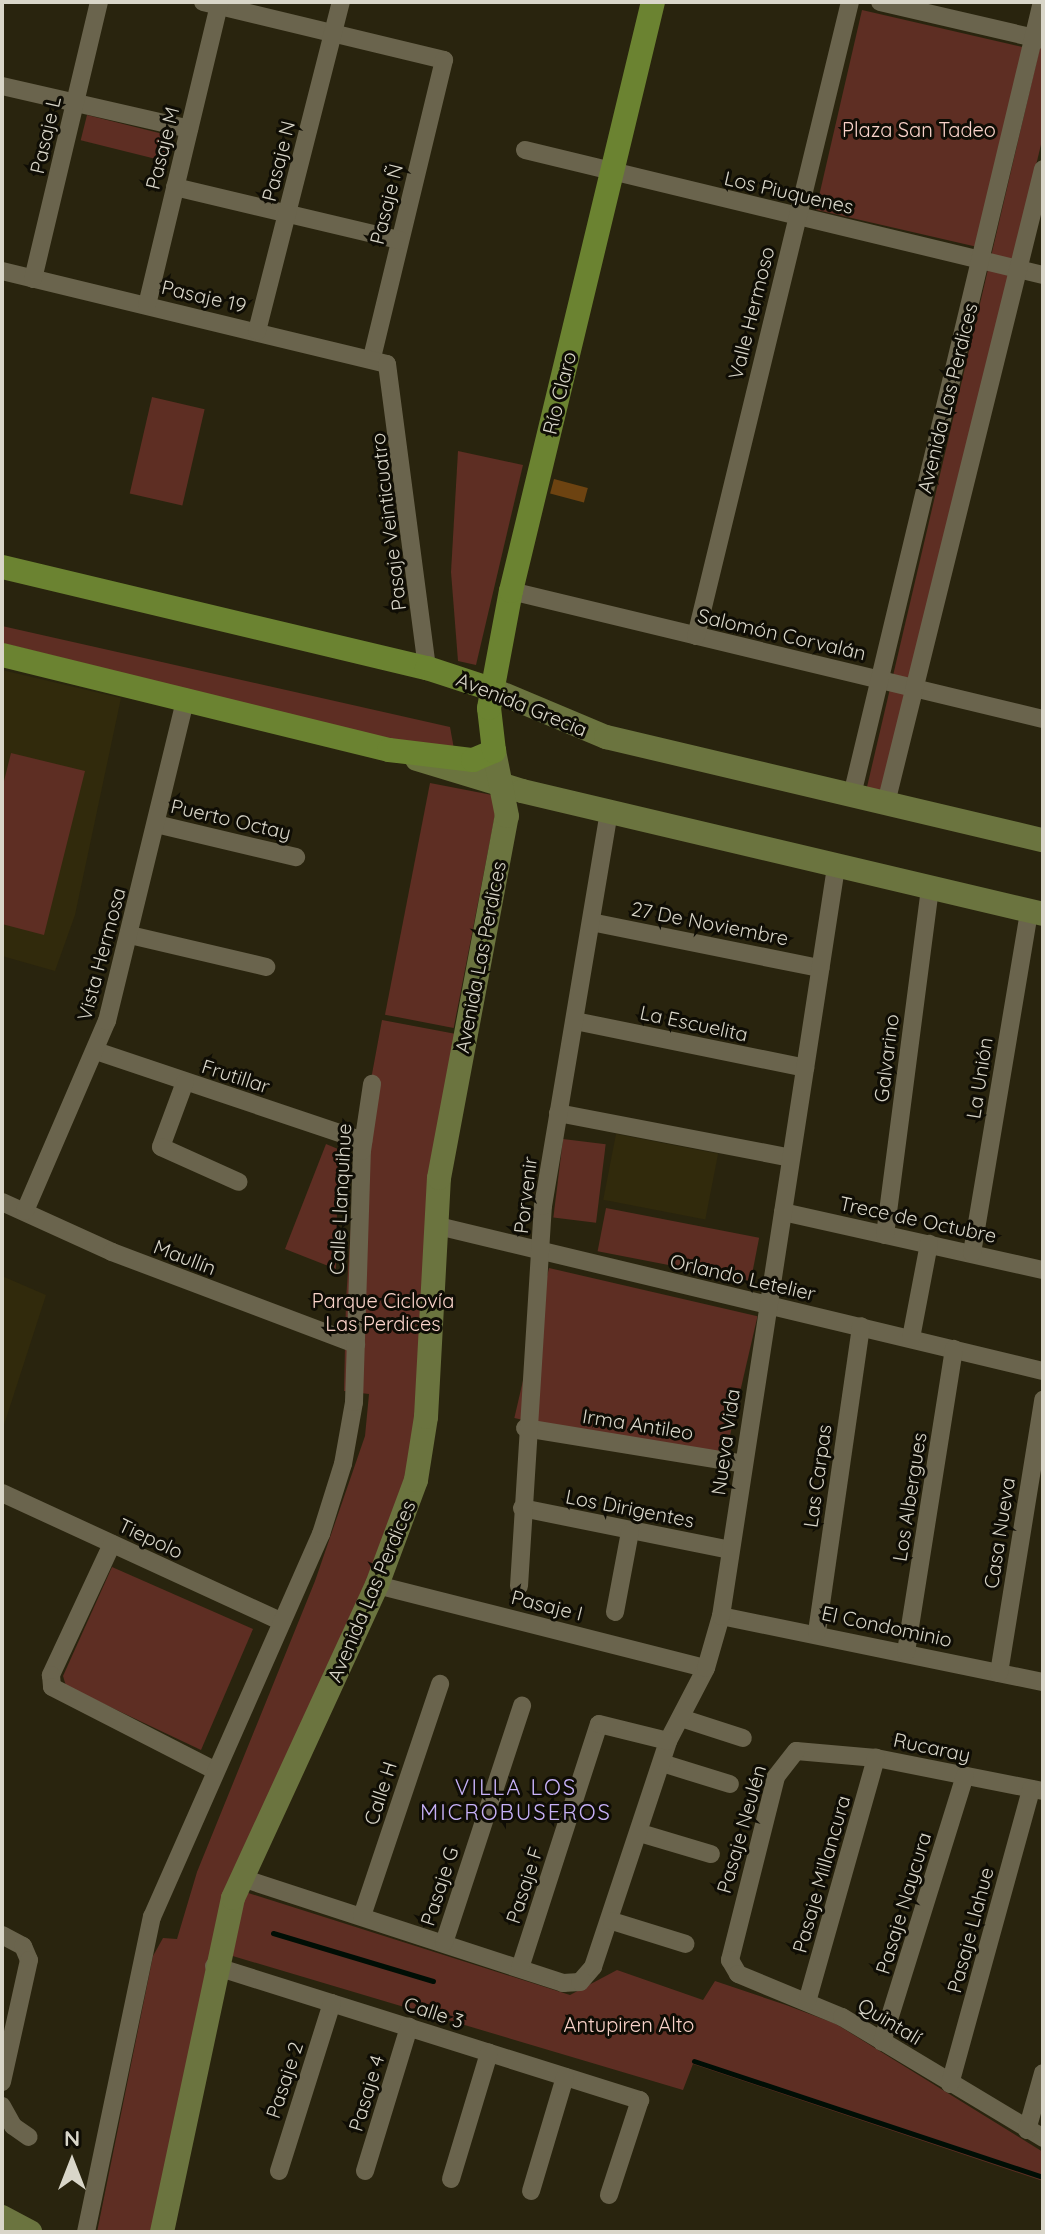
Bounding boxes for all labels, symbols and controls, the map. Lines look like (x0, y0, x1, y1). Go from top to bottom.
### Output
street label: Pasaje L (24, 94, 66, 176)
street label: Pasaje M (140, 104, 184, 192)
park label: Plaza San Tadeo (842, 117, 996, 141)
street label: Pasaje N (256, 118, 300, 204)
street label: Pasaje Ñ (364, 161, 408, 247)
street label: Los Piuquenes (722, 165, 856, 219)
street label: Valle Hermoso (723, 244, 779, 382)
street label: Pasaje 19 (159, 275, 249, 317)
street label: Avenida Las Perdices (912, 300, 982, 496)
street label: Río Claro (537, 349, 581, 437)
street label: Pasaje Veinticuatro (365, 432, 411, 612)
street label: Salomón Corvalán (696, 603, 868, 665)
street label: Avenida Grecia (453, 667, 591, 741)
street label: Puerto Octay (169, 794, 293, 844)
street label: Avenida Las Perdices (450, 859, 510, 1055)
street label: Vista Hermosa (72, 885, 130, 1023)
street label: 27 De Noviembre (630, 896, 790, 950)
street label: La Escuelita (638, 1000, 750, 1046)
street label: Galvarino (869, 1013, 903, 1103)
street label: La Unión (961, 1036, 997, 1120)
street label: Frutillar (199, 1054, 273, 1098)
street label: Calle Llanquihue (324, 1123, 356, 1275)
street label: Porvenir (508, 1155, 542, 1235)
street label: Trece de Octubre (837, 1191, 999, 1247)
street label: Maullín (150, 1234, 220, 1280)
street label: Orlando Letelier (668, 1249, 818, 1305)
park label: Parque Ciclovía Las Perdices (312, 1288, 454, 1335)
street label: Nueva Vida (706, 1387, 744, 1497)
street label: Irma Antileo (581, 1403, 695, 1445)
street label: Las Carpas (798, 1423, 836, 1529)
street label: Los Albergues (887, 1431, 931, 1563)
street label: Casa Nueva (978, 1476, 1020, 1590)
street label: Los Dirigentes (564, 1484, 696, 1532)
street label: Avenida Las Perdices (322, 1497, 420, 1685)
street label: Tiepolo (115, 1513, 187, 1563)
street label: Pasaje I (509, 1585, 585, 1625)
street label: El Condominio (820, 1600, 954, 1652)
street label: Rucaray (891, 1727, 973, 1767)
street label: Calle H (358, 1758, 402, 1828)
street label: Pasaje Neulén (711, 1762, 771, 1896)
district label: VILLA LOS MICROBUSEROS (420, 1774, 612, 1826)
street label: Pasaje Millancura (787, 1792, 855, 1956)
street label: Pasaje Naycura (870, 1829, 936, 1977)
street label: Pasaje G (415, 1843, 463, 1929)
street label: Pasaje F (500, 1844, 548, 1926)
street label: Pasaje Llahue (942, 1865, 998, 1995)
street label: Calle 3 (401, 1991, 467, 2033)
street label: Quintalí (854, 1993, 926, 2049)
park label: Antupiren Alto (564, 2012, 694, 2036)
street label: Pasaje 2 (260, 2039, 308, 2121)
street label: Pasaje 4 (343, 2052, 389, 2134)
north arrow (32, 2122, 112, 2202)
text: N (64, 2124, 80, 2152)

